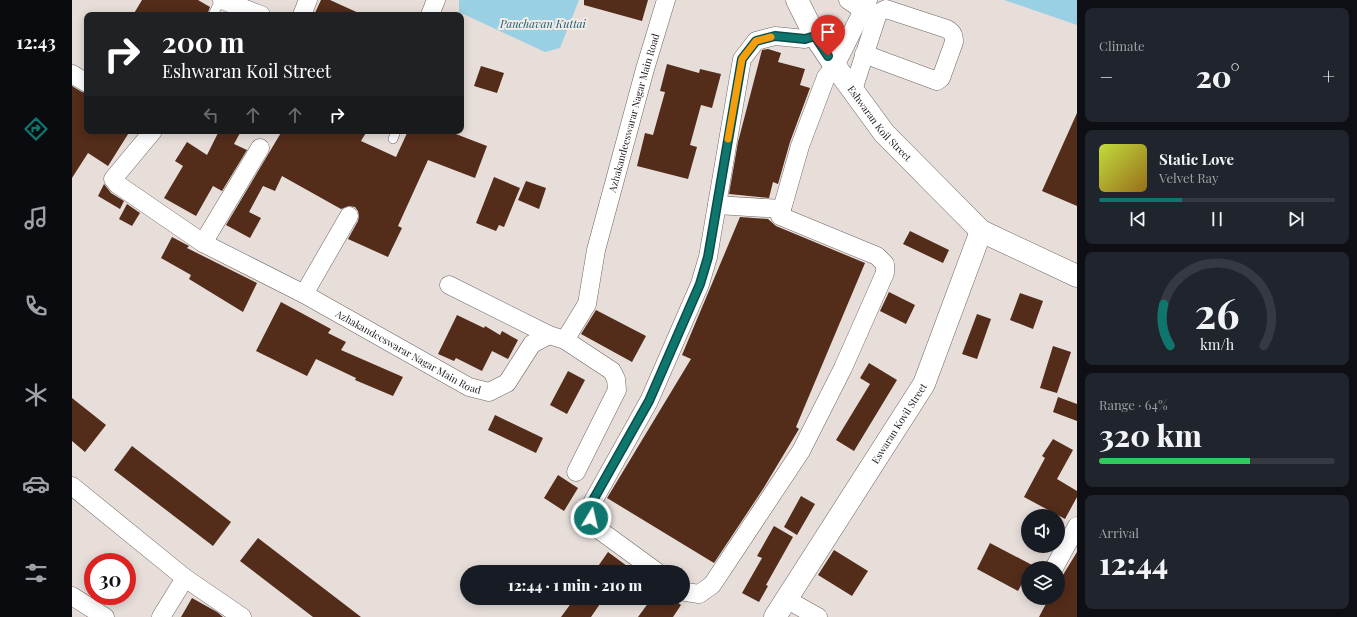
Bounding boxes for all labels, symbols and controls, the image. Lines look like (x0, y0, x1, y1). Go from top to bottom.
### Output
pin (811, 15, 845, 56)
water label: Panchavan Kuttai (499, 16, 587, 31)
icon: arrive (817, 21, 839, 43)
text: 200 m (162, 23, 245, 60)
icon: right (96, 28, 148, 80)
text: 12:43 (16, 30, 56, 54)
street label: Azhakandeeswarar Nagar Main Road (605, 32, 662, 195)
text: Climate (1099, 37, 1145, 54)
text: 20° (1196, 56, 1240, 96)
text: Eshwaran Koil Street (162, 59, 331, 83)
text: − (1099, 61, 1113, 91)
text: + (1322, 61, 1335, 91)
street label: Eshwaran Koil Street (844, 83, 915, 164)
icon: left (200, 104, 222, 126)
icon: ahead (242, 104, 264, 126)
icon: ahead (284, 104, 306, 126)
icon: right (326, 104, 348, 126)
icon: directions (22, 115, 50, 143)
text: Static Love (1159, 149, 1234, 169)
text: Velvet Ray (1159, 169, 1219, 186)
icon: music (22, 204, 50, 232)
icon: previous (1127, 208, 1149, 230)
icon: pause (1206, 208, 1228, 230)
icon: next (1285, 208, 1307, 230)
text: 26 (1194, 284, 1240, 339)
icon: phone (22, 292, 50, 320)
street label: Azhakandeeswarar Nagar Main Road (332, 306, 483, 397)
text: km/h (1200, 335, 1235, 354)
street label: Eswaran Kovil Street (868, 380, 930, 466)
icon: climate (22, 381, 50, 409)
text: Range · 64% (1099, 396, 1168, 413)
text: 320 km (1099, 415, 1202, 455)
icon: car (22, 470, 50, 498)
position arrow (570, 497, 612, 539)
map controls (1021, 509, 1065, 605)
button: sound (1021, 509, 1065, 553)
text: Arrival (1099, 524, 1139, 541)
text: 12:44 (1099, 543, 1168, 583)
speed limit sign: 30 (84, 553, 136, 605)
icon: filters (22, 559, 50, 587)
button: layers (1021, 561, 1065, 605)
text: 12:44 · 1 min · 210 m (508, 575, 642, 595)

